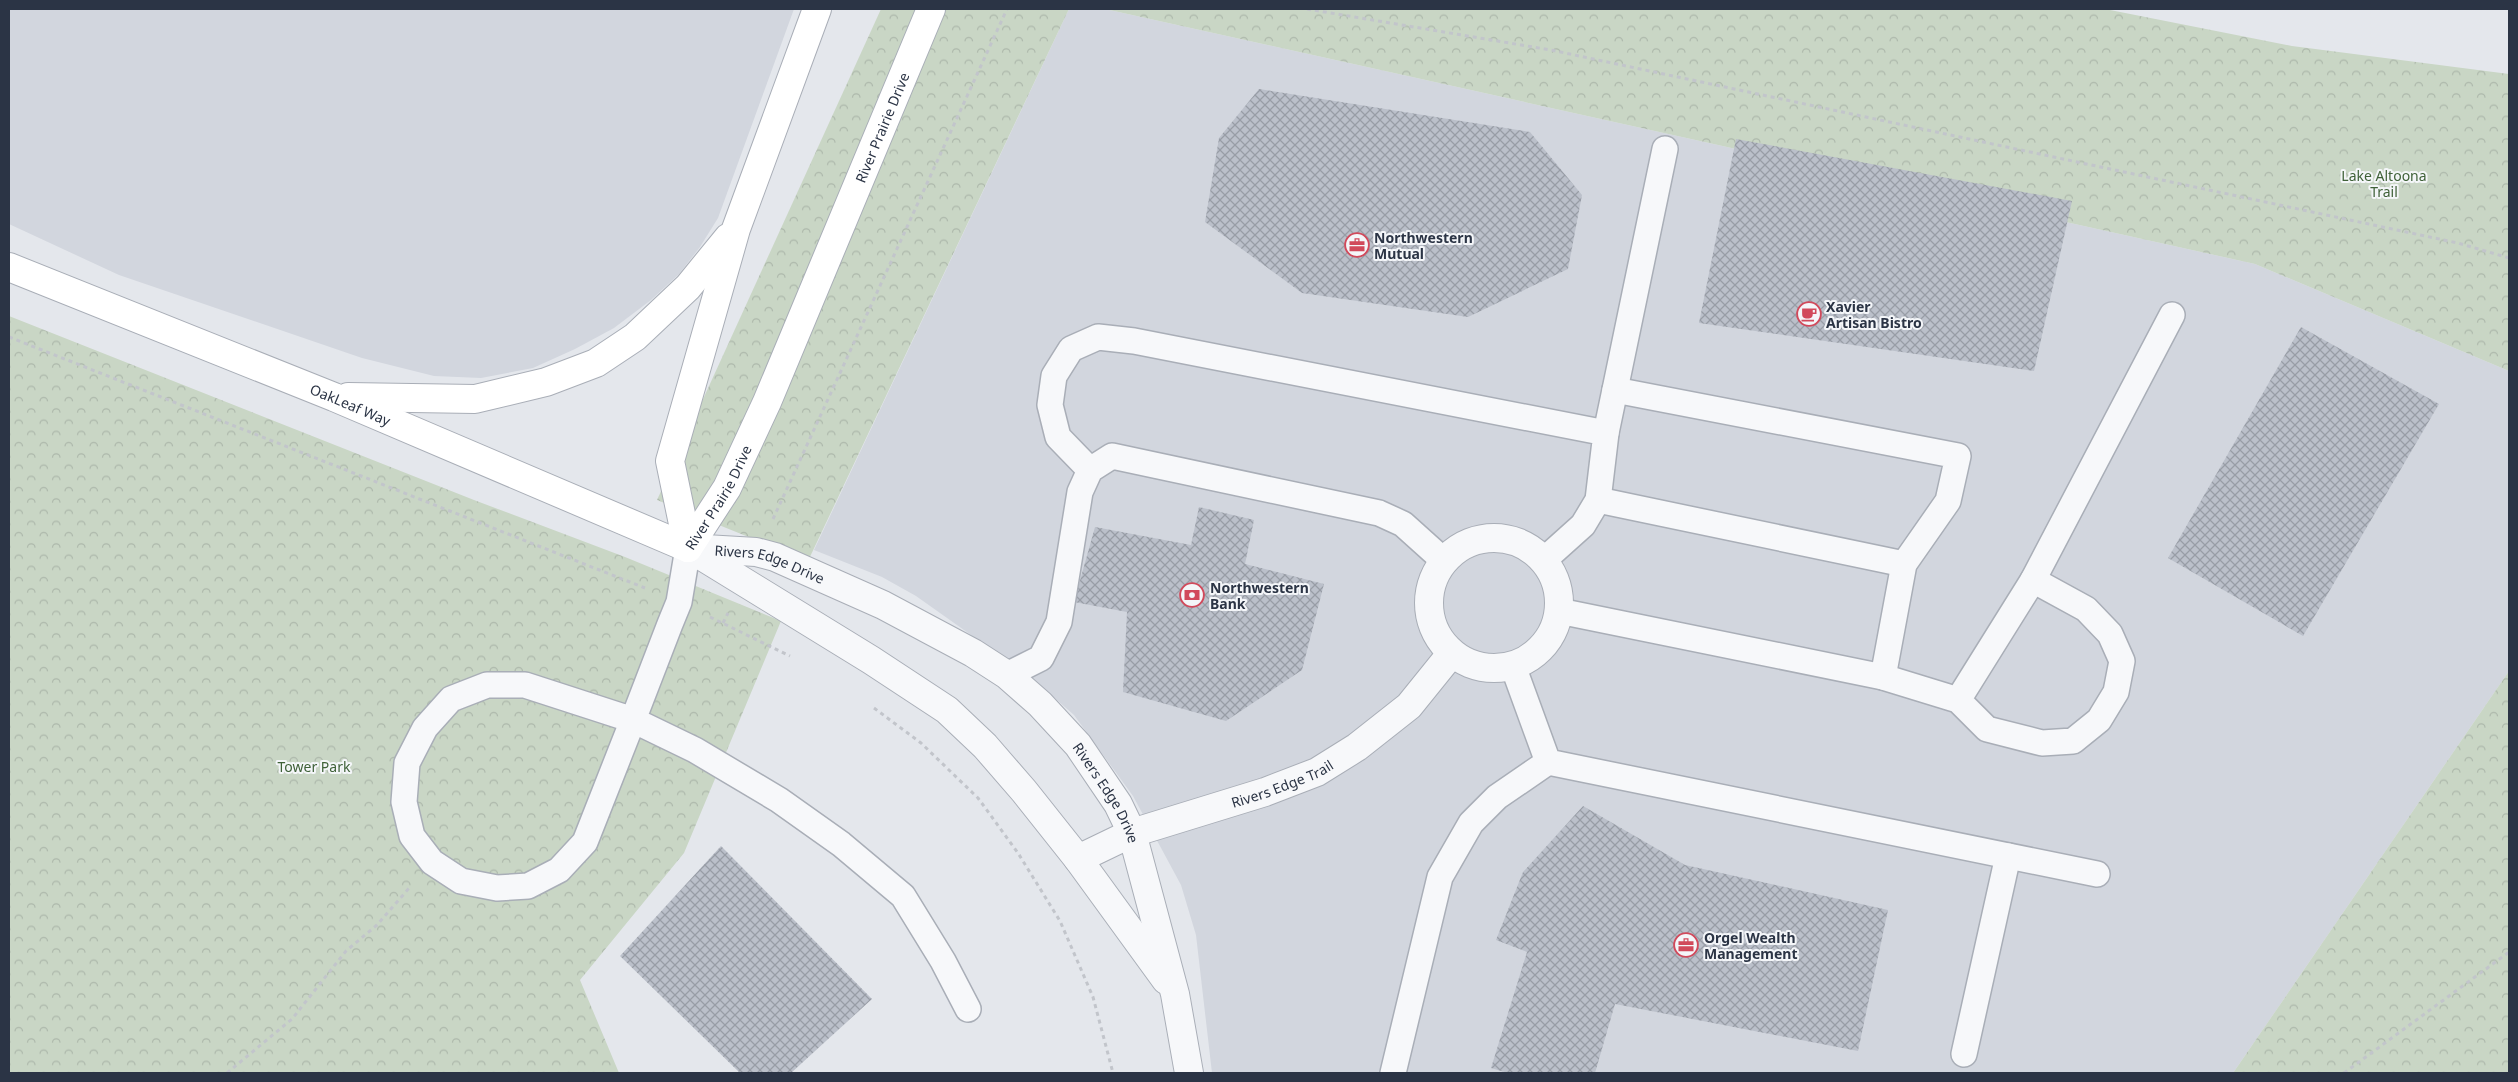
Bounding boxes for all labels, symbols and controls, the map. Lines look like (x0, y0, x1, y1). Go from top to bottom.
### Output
street label: River Prairie Drive (850, 69, 913, 185)
park label: Lake Altoona Trail (2341, 166, 2427, 201)
place label: Northwestern Mutual (1374, 228, 1473, 263)
office icon: Northwestern Mutual (1344, 232, 1370, 258)
place label: Xavier Artisan Bistro (1826, 297, 1922, 332)
cafe icon: Xavier Artisan Bistro (1796, 301, 1822, 327)
street label: OakLeaf Way (307, 379, 394, 430)
street label: River Prairie Drive (680, 442, 755, 553)
street label: Rivers Edge Drive (714, 540, 828, 588)
place label: Northwestern Bank (1210, 578, 1309, 613)
bank icon: Northwestern Bank (1179, 582, 1205, 608)
street label: Rivers Edge Drive (1069, 738, 1144, 845)
street label: Rivers Edge Trail (1229, 755, 1337, 811)
park label: Tower Park (278, 757, 351, 776)
place label: Orgel Wealth Management (1704, 928, 1797, 963)
office icon: Orgel Wealth Management (1673, 932, 1699, 958)

